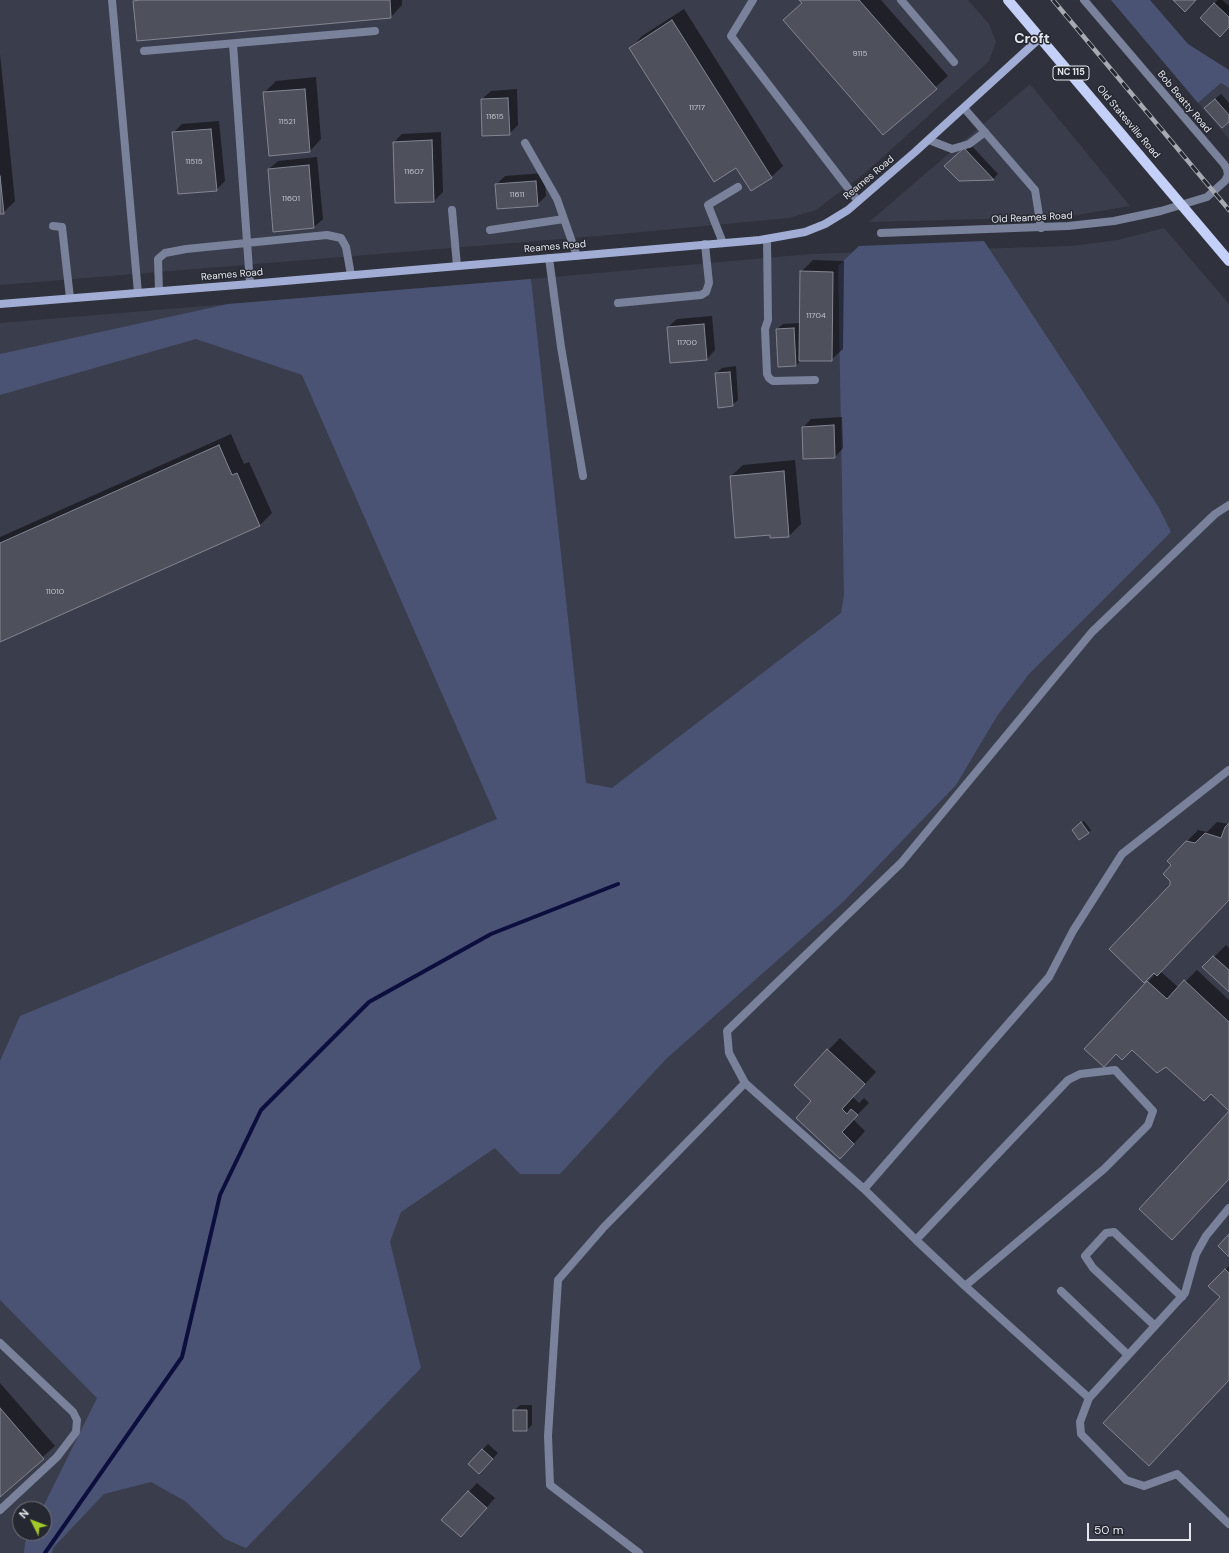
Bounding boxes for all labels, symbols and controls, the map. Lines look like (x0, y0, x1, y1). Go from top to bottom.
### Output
district label: Croft (1014, 31, 1050, 47)
house number: 9115 (853, 49, 867, 59)
road number: NC 115 (1053, 66, 1089, 80)
street label: Bob Beatty Road (1155, 69, 1213, 135)
street label: Old Statesville Road (1094, 83, 1162, 161)
house number: 11717 (689, 103, 705, 113)
house number: 11615 (486, 112, 504, 122)
house number: 11521 (279, 117, 295, 127)
street label: Reames Road (841, 153, 897, 203)
house number: 11515 (185, 157, 203, 167)
house number: 11607 (404, 167, 424, 177)
house number: 11611 (509, 190, 525, 200)
house number: 11601 (282, 194, 300, 204)
street label: Old Reames Road (991, 210, 1073, 226)
street label: Reames Road (523, 238, 587, 256)
street label: Reames Road (200, 266, 264, 284)
house number: 11704 (806, 311, 826, 321)
house number: 11700 (677, 338, 697, 348)
house number: 11010 (46, 587, 64, 597)
north arrow (12, 1501, 52, 1541)
text: N (16, 1506, 32, 1521)
scale bar (1089, 1515, 1193, 1541)
text: 50 m (1094, 1522, 1123, 1538)

